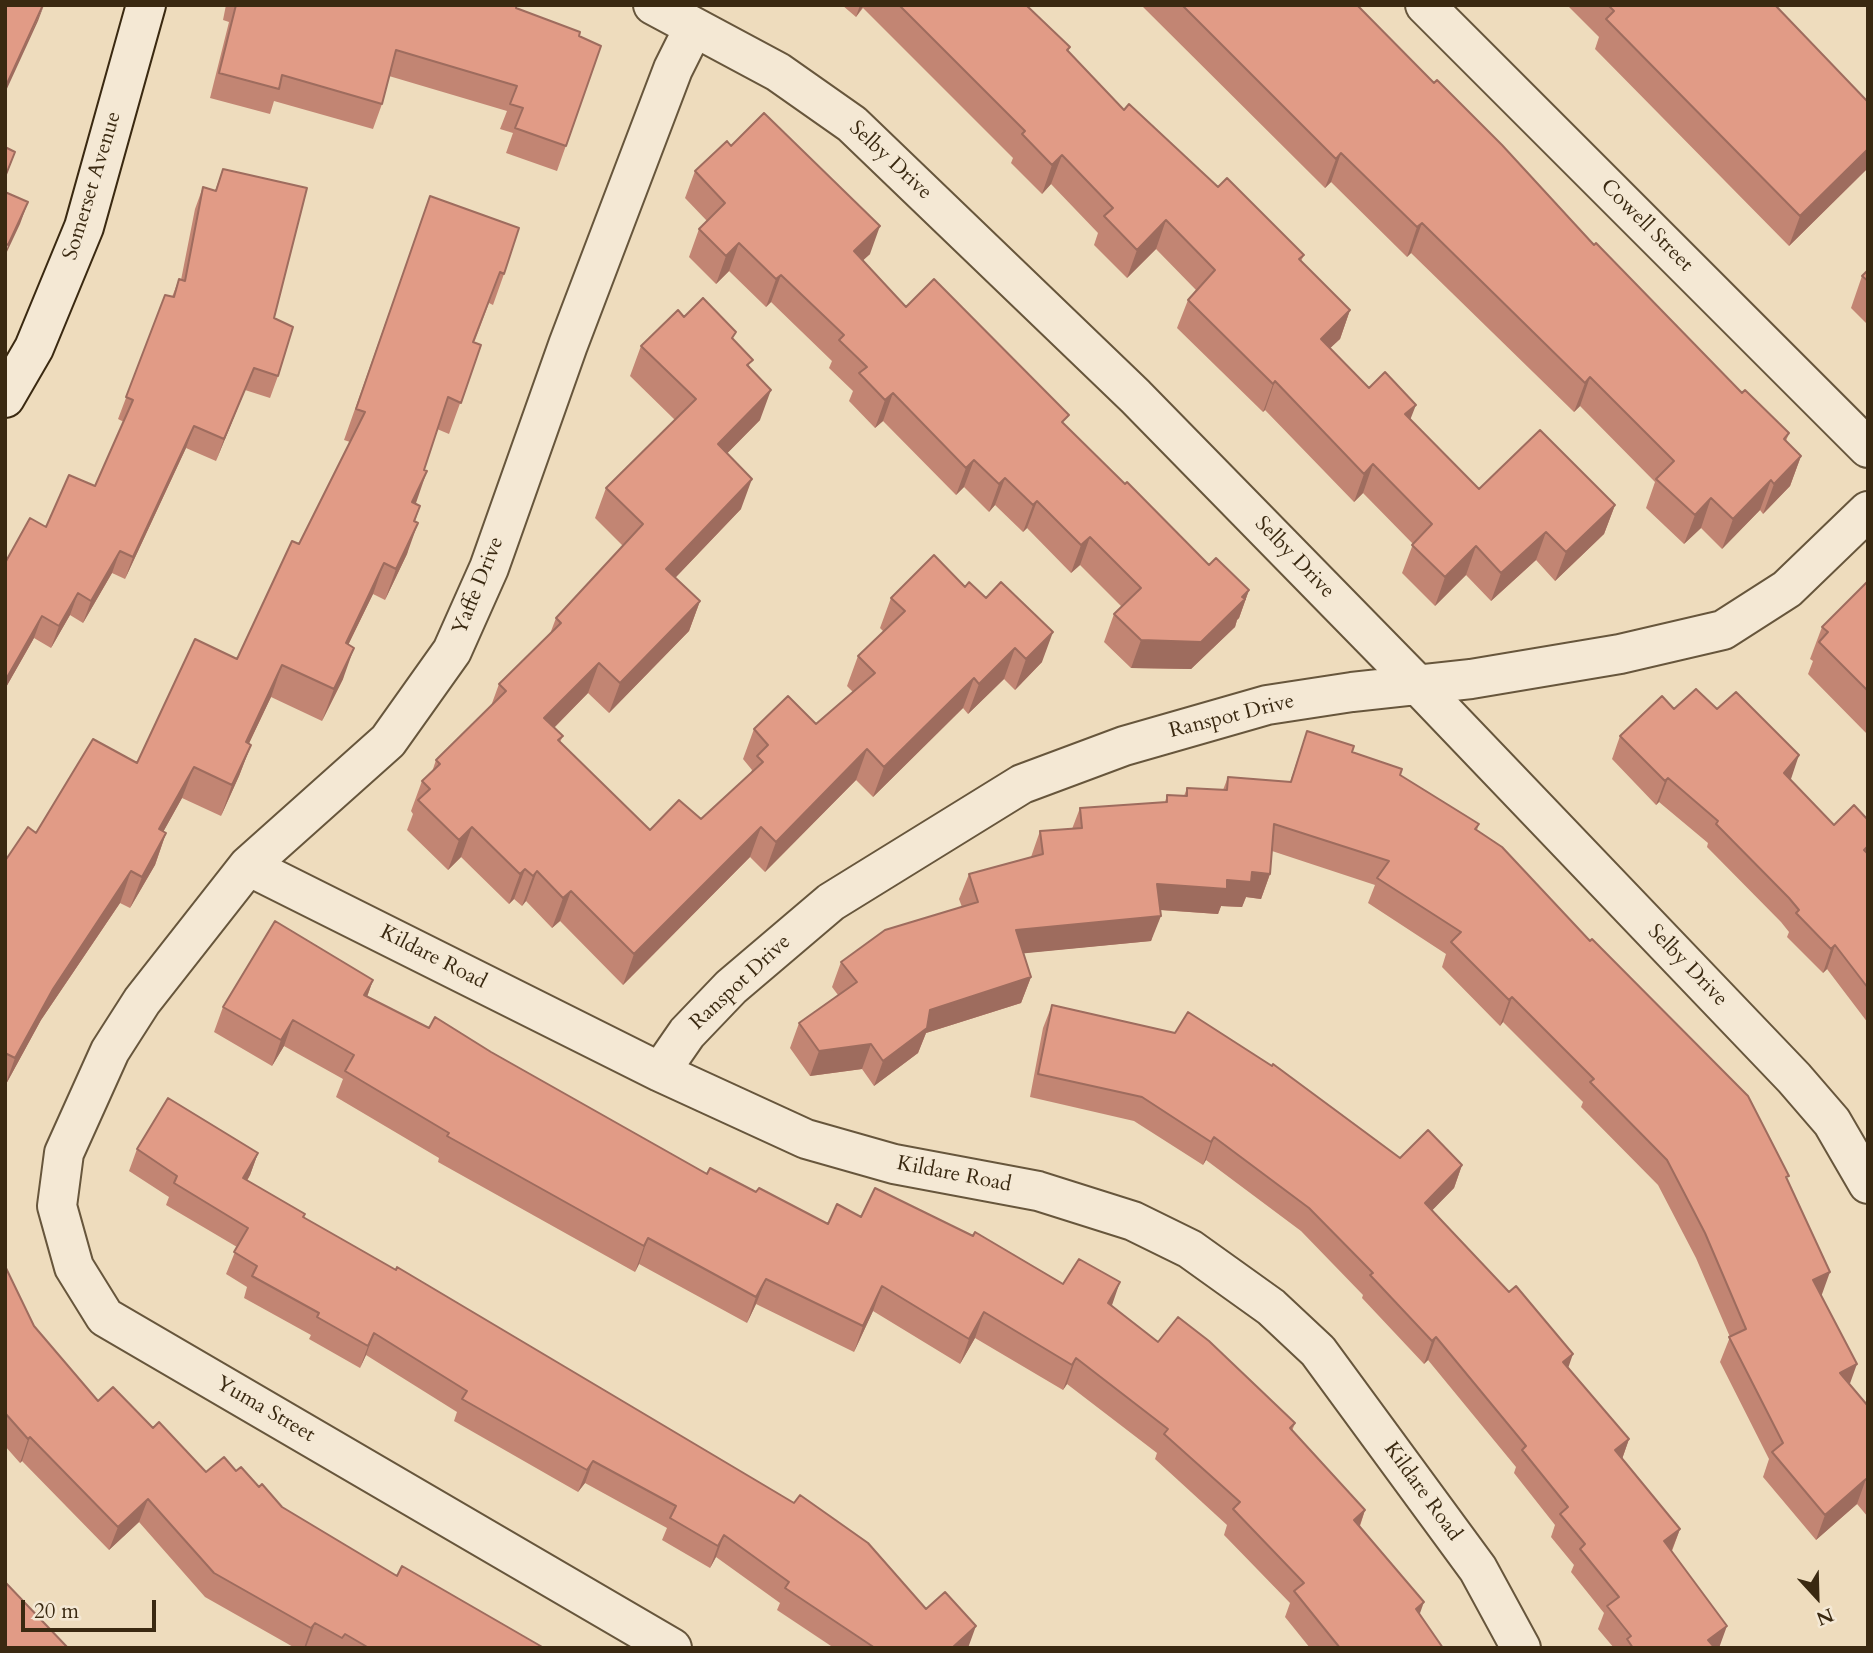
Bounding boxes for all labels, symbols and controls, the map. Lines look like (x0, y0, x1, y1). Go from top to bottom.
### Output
street label: Somerset Avenue (58, 109, 128, 263)
street label: Selby Drive (843, 116, 937, 206)
street label: Cowell Street (1594, 174, 1698, 278)
street label: Selby Drive (1249, 512, 1339, 604)
street label: Yaffe Drive (448, 533, 510, 639)
street label: Ranspot Drive (1167, 689, 1297, 745)
street label: Kildare Road (376, 920, 490, 996)
street label: Selby Drive (1642, 920, 1732, 1012)
street label: Ranspot Drive (686, 930, 796, 1036)
street label: Kildare Road (895, 1152, 1013, 1198)
street label: Yuma Street (211, 1372, 319, 1448)
street label: Kildare Road (1378, 1438, 1466, 1546)
north arrow (1782, 1562, 1852, 1632)
scale bar (24, 1586, 159, 1630)
text: 20 m (34, 1597, 79, 1626)
text: N (1812, 1601, 1837, 1632)

